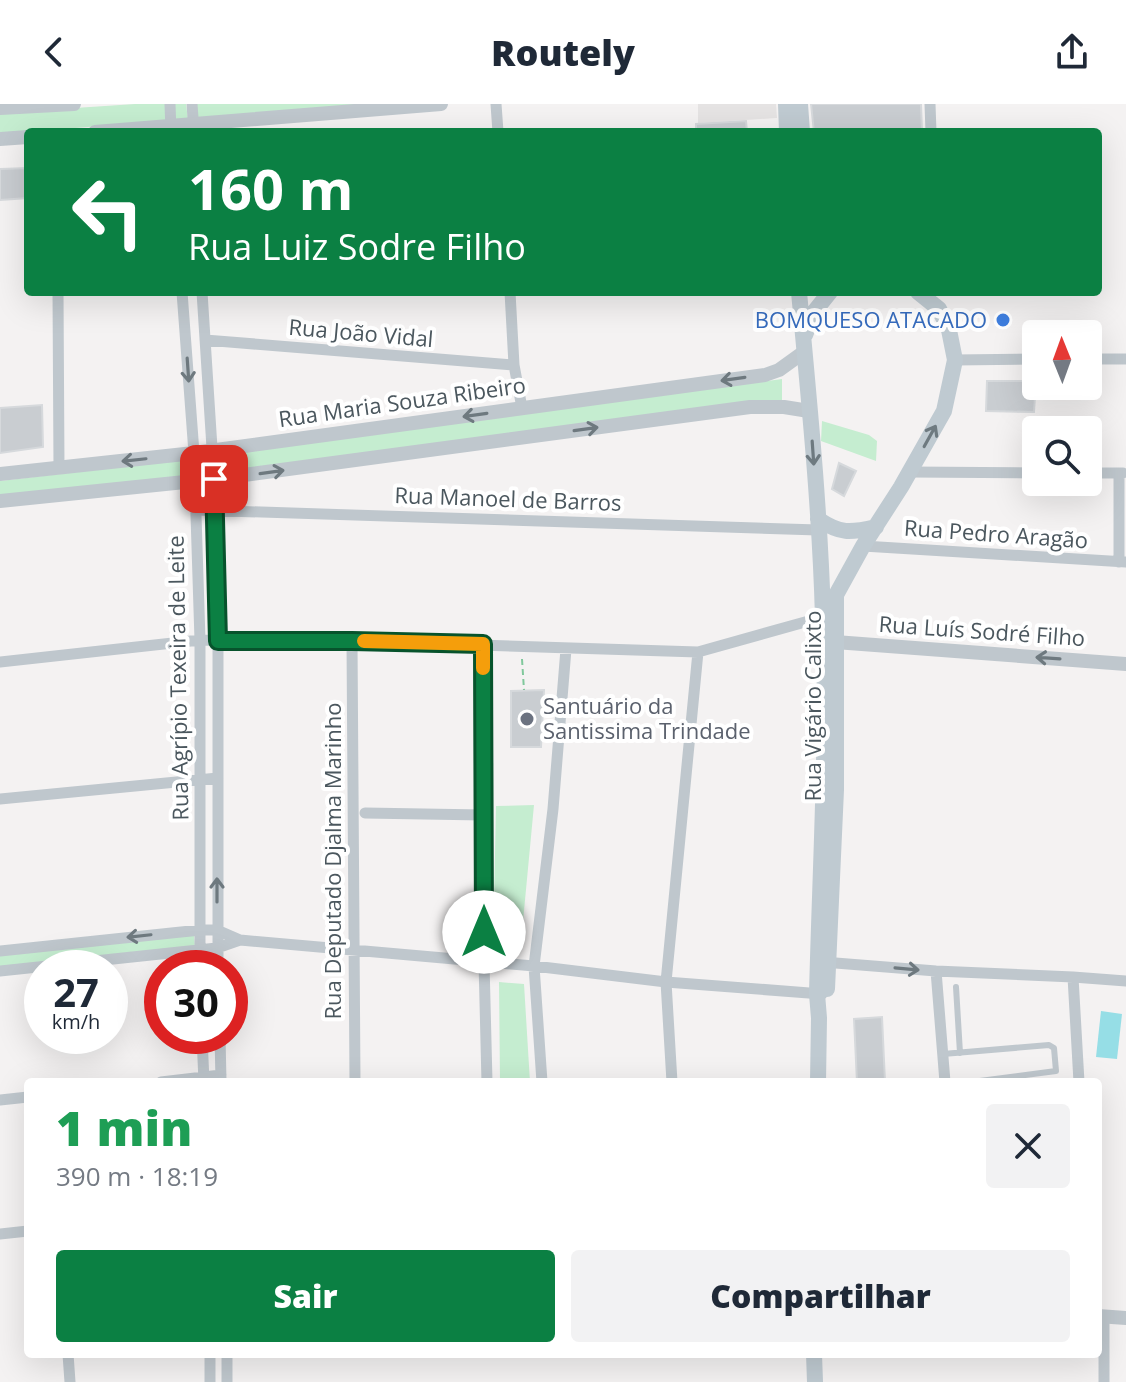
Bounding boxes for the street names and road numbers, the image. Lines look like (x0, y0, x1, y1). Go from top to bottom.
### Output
street label: Rua João Vidal (287, 311, 435, 353)
street label: Rua Maria Souza Ribeiro (276, 369, 527, 433)
street label: Rua Manoel de Barros (394, 479, 622, 517)
street label: Rua Pedro Aragão (903, 512, 1089, 554)
street label: Rua Agrípio Texeira de Leite (160, 535, 194, 821)
street label: Rua Luís Sodré Filho (878, 608, 1086, 652)
street label: Rua Vigário Calixto (797, 610, 827, 802)
street label: Rua Deputado Djalma Marinho (317, 702, 347, 1020)

